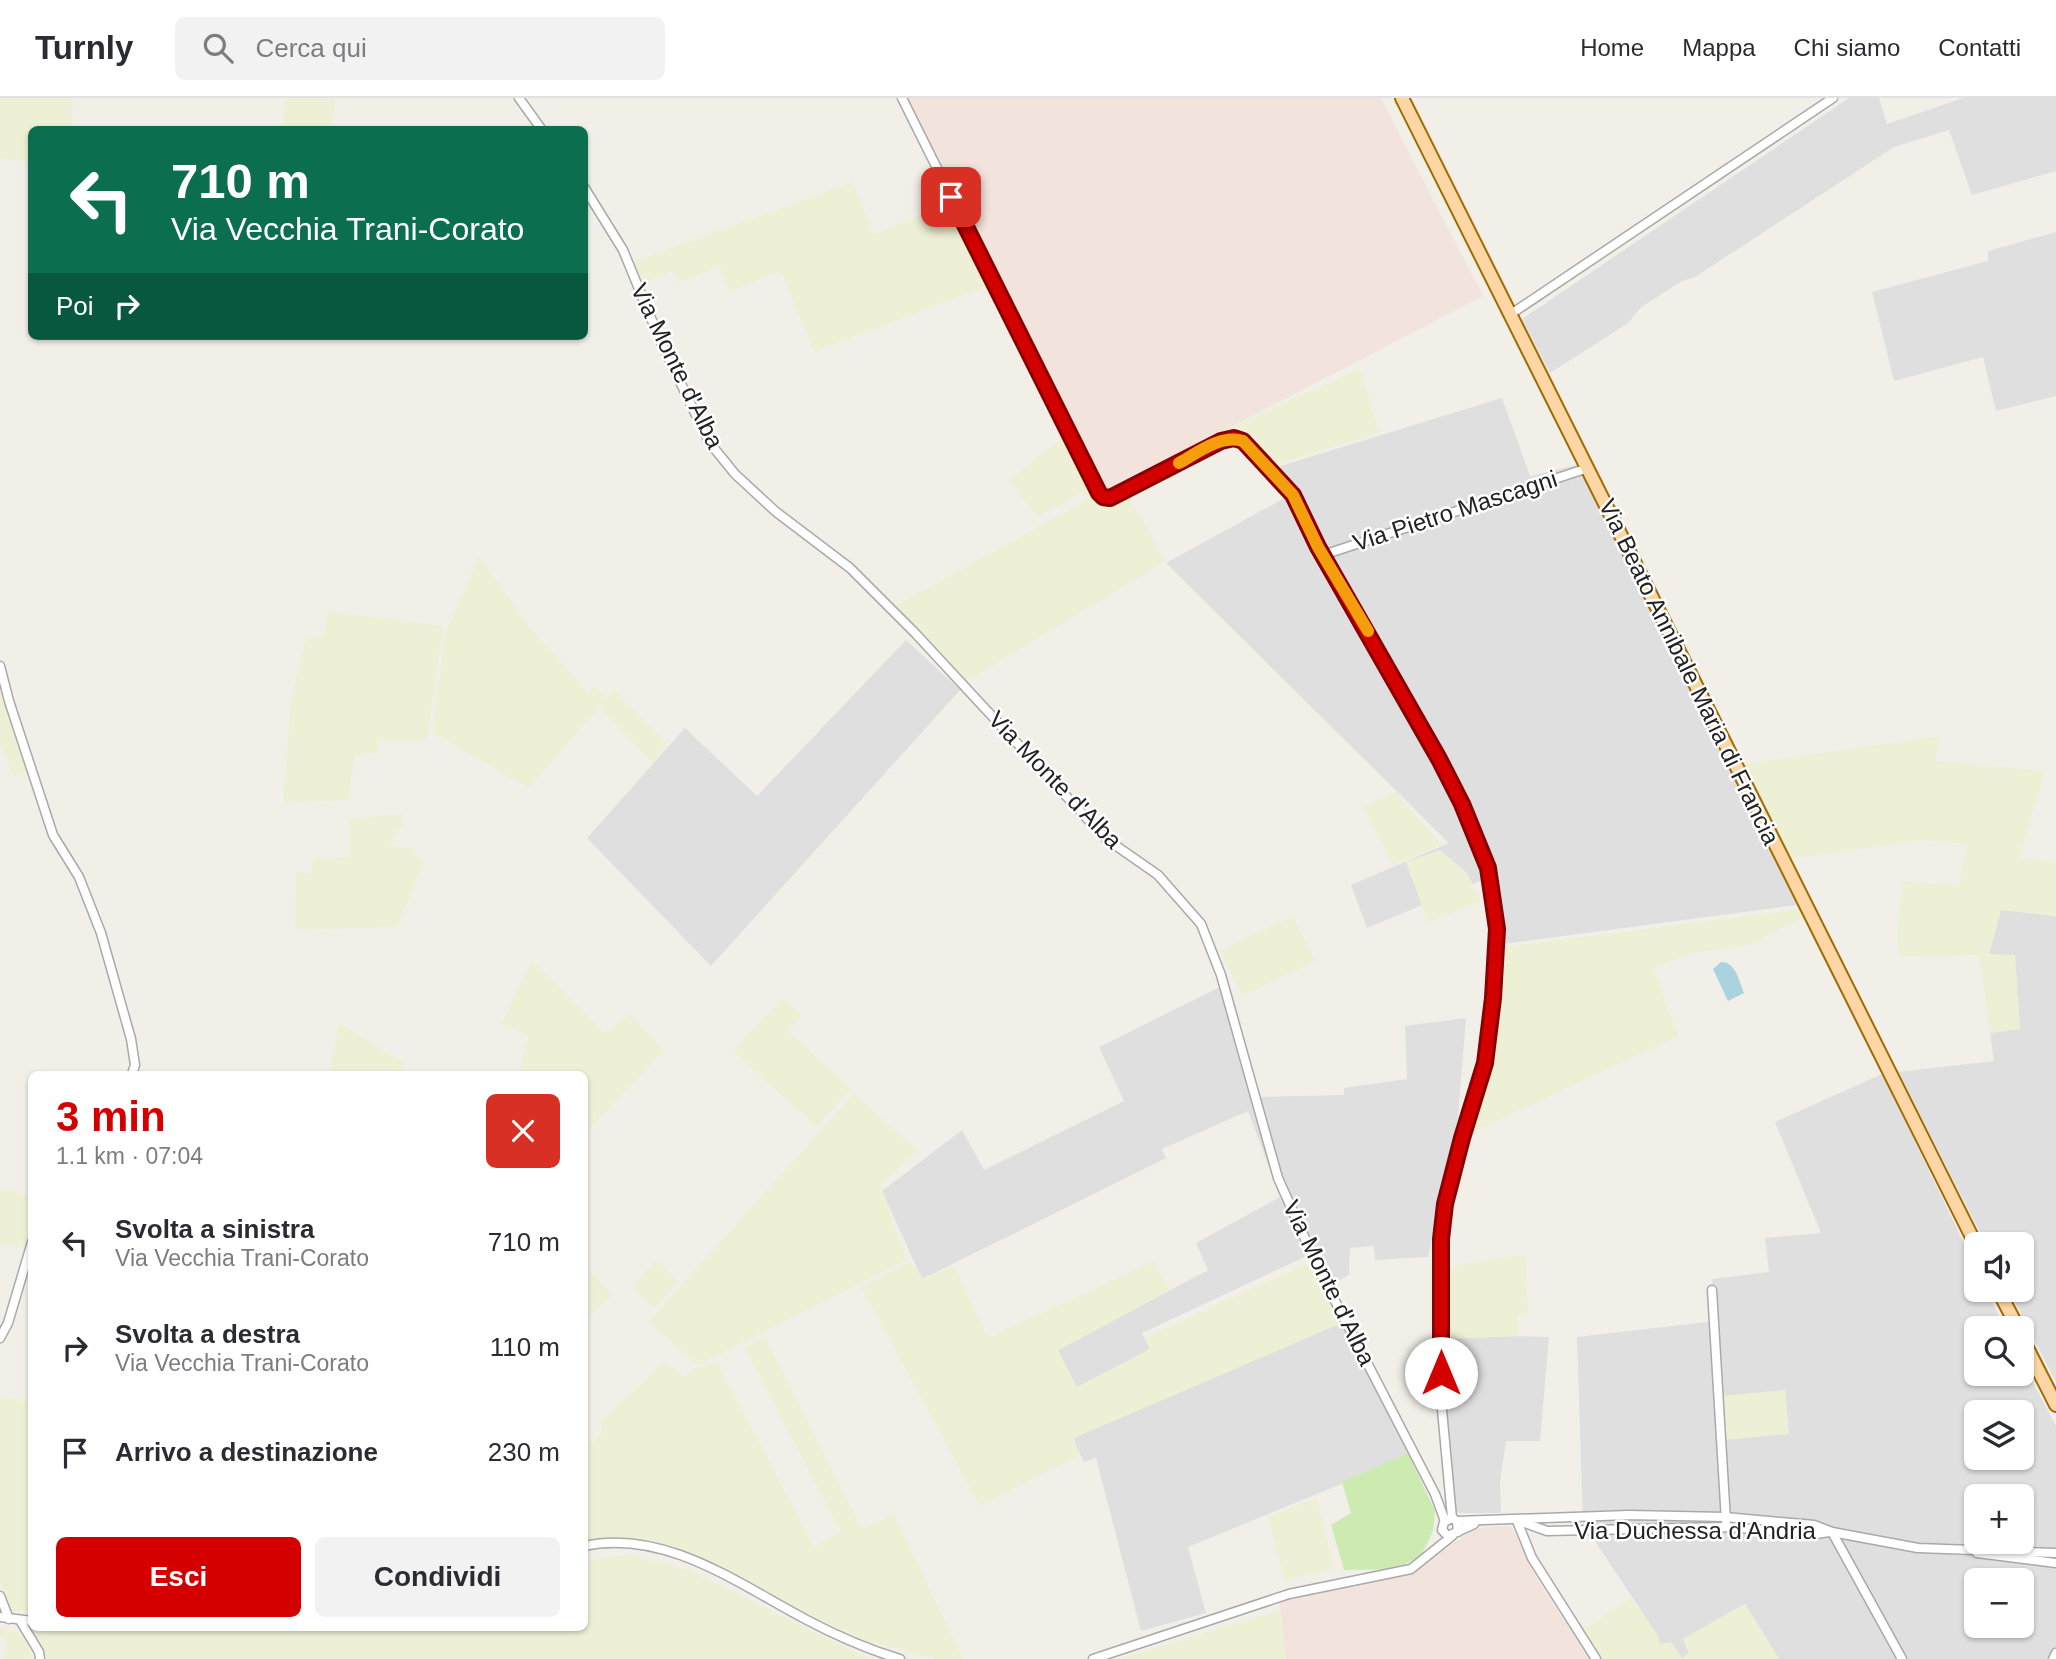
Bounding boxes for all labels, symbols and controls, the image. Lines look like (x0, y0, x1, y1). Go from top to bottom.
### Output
search box (175, 17, 665, 80)
text: Turnly (35, 29, 133, 66)
icon: search (199, 29, 237, 67)
text: Cerca qui (255, 33, 367, 63)
text: Home (1580, 34, 1644, 61)
text: Mappa (1682, 34, 1756, 61)
text: Chi siamo (1794, 34, 1900, 61)
text: Contatti (1938, 34, 2021, 61)
icon: left (56, 154, 147, 245)
text: 710 m (171, 154, 310, 208)
pin (921, 167, 981, 227)
icon: arrive (932, 178, 970, 216)
text: Via Vecchia Trani-Corato (171, 211, 524, 247)
street label: Via Monte d'Alba (626, 279, 729, 453)
icon: right (108, 287, 146, 325)
text: Poi (56, 291, 94, 321)
street label: Via Pietro Mascagni (1349, 465, 1560, 556)
street label: Via Beato Annibale Maria di Francia (1594, 495, 1785, 850)
street label: Via Monte d'Alba (983, 705, 1128, 854)
text: 3 min (56, 1093, 166, 1140)
button: close (486, 1094, 560, 1168)
text: 1.1 km · 07:04 (56, 1143, 203, 1169)
street label: Via Monte d'Alba (1278, 1196, 1381, 1370)
text: Svolta a sinistra (115, 1214, 314, 1244)
icon: left (56, 1224, 94, 1262)
text: 710 m (488, 1227, 560, 1257)
map controls (1964, 1232, 2034, 1638)
button: sound (1964, 1232, 2034, 1302)
text: Via Vecchia Trani-Corato (115, 1245, 369, 1271)
button: search (1964, 1316, 2034, 1386)
text: Svolta a destra (115, 1319, 300, 1349)
icon: right (56, 1329, 94, 1367)
text: 110 m (490, 1332, 560, 1362)
position arrow (1404, 1336, 1478, 1410)
text: Via Vecchia Trani-Corato (115, 1350, 369, 1376)
button: layers (1964, 1400, 2034, 1470)
icon: arrive (56, 1434, 94, 1472)
text: Arrivo a destinazione (115, 1437, 378, 1467)
text: 230 m (488, 1437, 560, 1467)
button: + (1964, 1484, 2034, 1554)
street label: Via Duchessa d'Andria (1574, 1517, 1816, 1544)
button: Esci (56, 1537, 301, 1617)
button: Condividi (315, 1537, 560, 1617)
button: − (1964, 1568, 2034, 1638)

